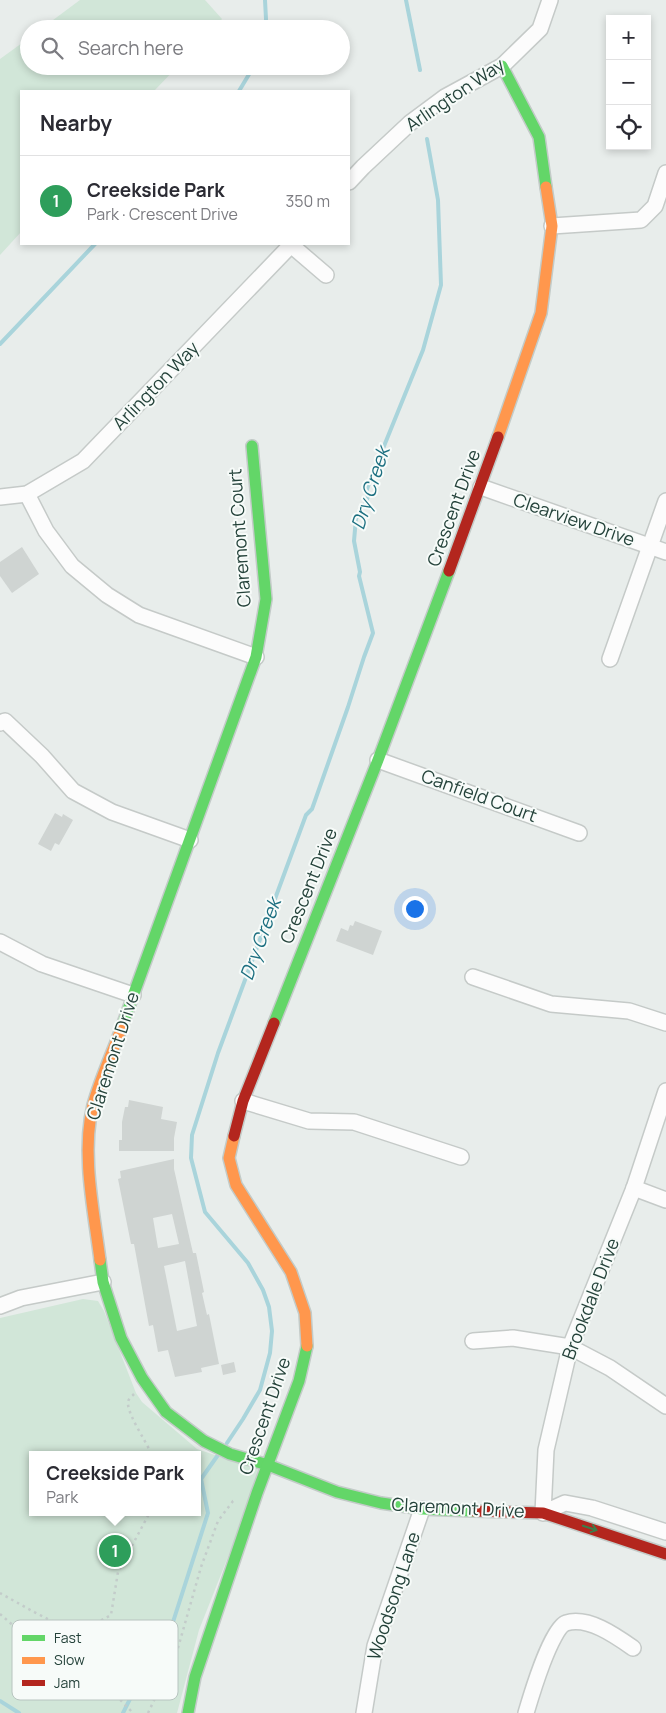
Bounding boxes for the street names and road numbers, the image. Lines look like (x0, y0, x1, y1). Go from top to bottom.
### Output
street label: Arlington Way (400, 52, 509, 136)
street label: Arlington Way (107, 335, 204, 435)
street label: Crescent Drive (421, 446, 485, 569)
street label: Claremont Court (222, 468, 256, 608)
street label: Clearview Drive (510, 487, 638, 551)
street label: Canfield Court (418, 763, 540, 827)
street label: Crescent Drive (274, 824, 342, 947)
street label: Claremont Drive (80, 989, 144, 1123)
street label: Brookdale Drive (556, 1234, 624, 1363)
street label: Crescent Drive (233, 1354, 295, 1478)
street label: Claremont Drive (391, 1492, 525, 1522)
street label: Woodsong Lane (361, 1529, 425, 1663)

